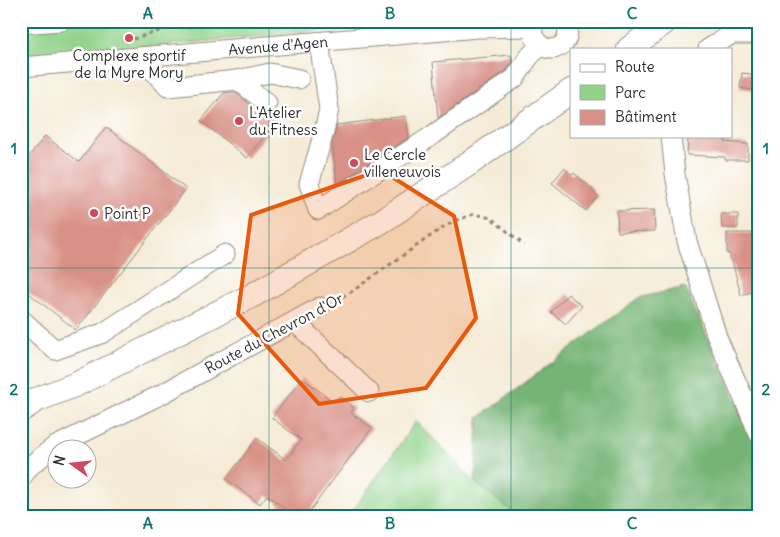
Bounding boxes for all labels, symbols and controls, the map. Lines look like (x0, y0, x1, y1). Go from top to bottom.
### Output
text: A (143, 3, 153, 23)
text: B (385, 3, 396, 23)
text: C (627, 3, 638, 23)
street label: Avenue d'Agen (228, 31, 329, 59)
marker: Complexe sportif de la Myre Mory (123, 32, 135, 44)
place label: Complexe sportif de la Myre Mory (72, 46, 187, 82)
legend (570, 48, 732, 138)
text: Route (615, 57, 655, 76)
text: Parc (615, 83, 646, 102)
place label: L'Atelier du Fitness (249, 103, 318, 139)
text: Bâtiment (615, 107, 677, 126)
marker: L'Atelier du Fitness (233, 115, 245, 127)
text: 1 (11, 138, 17, 158)
text: 1 (763, 138, 769, 158)
place label: Le Cercle villeneuvois (364, 145, 441, 181)
marker: Le Cercle villeneuvois (348, 157, 360, 169)
place label: Point P (104, 204, 151, 223)
marker: Point P (88, 207, 100, 219)
street label: Route du Chevron d'Or (201, 288, 347, 378)
text: 2 (10, 379, 19, 399)
text: 2 (762, 379, 771, 399)
north arrow (48, 440, 98, 490)
text: N (49, 454, 69, 468)
text: A (143, 513, 153, 533)
text: B (385, 513, 396, 533)
text: C (627, 513, 638, 533)

